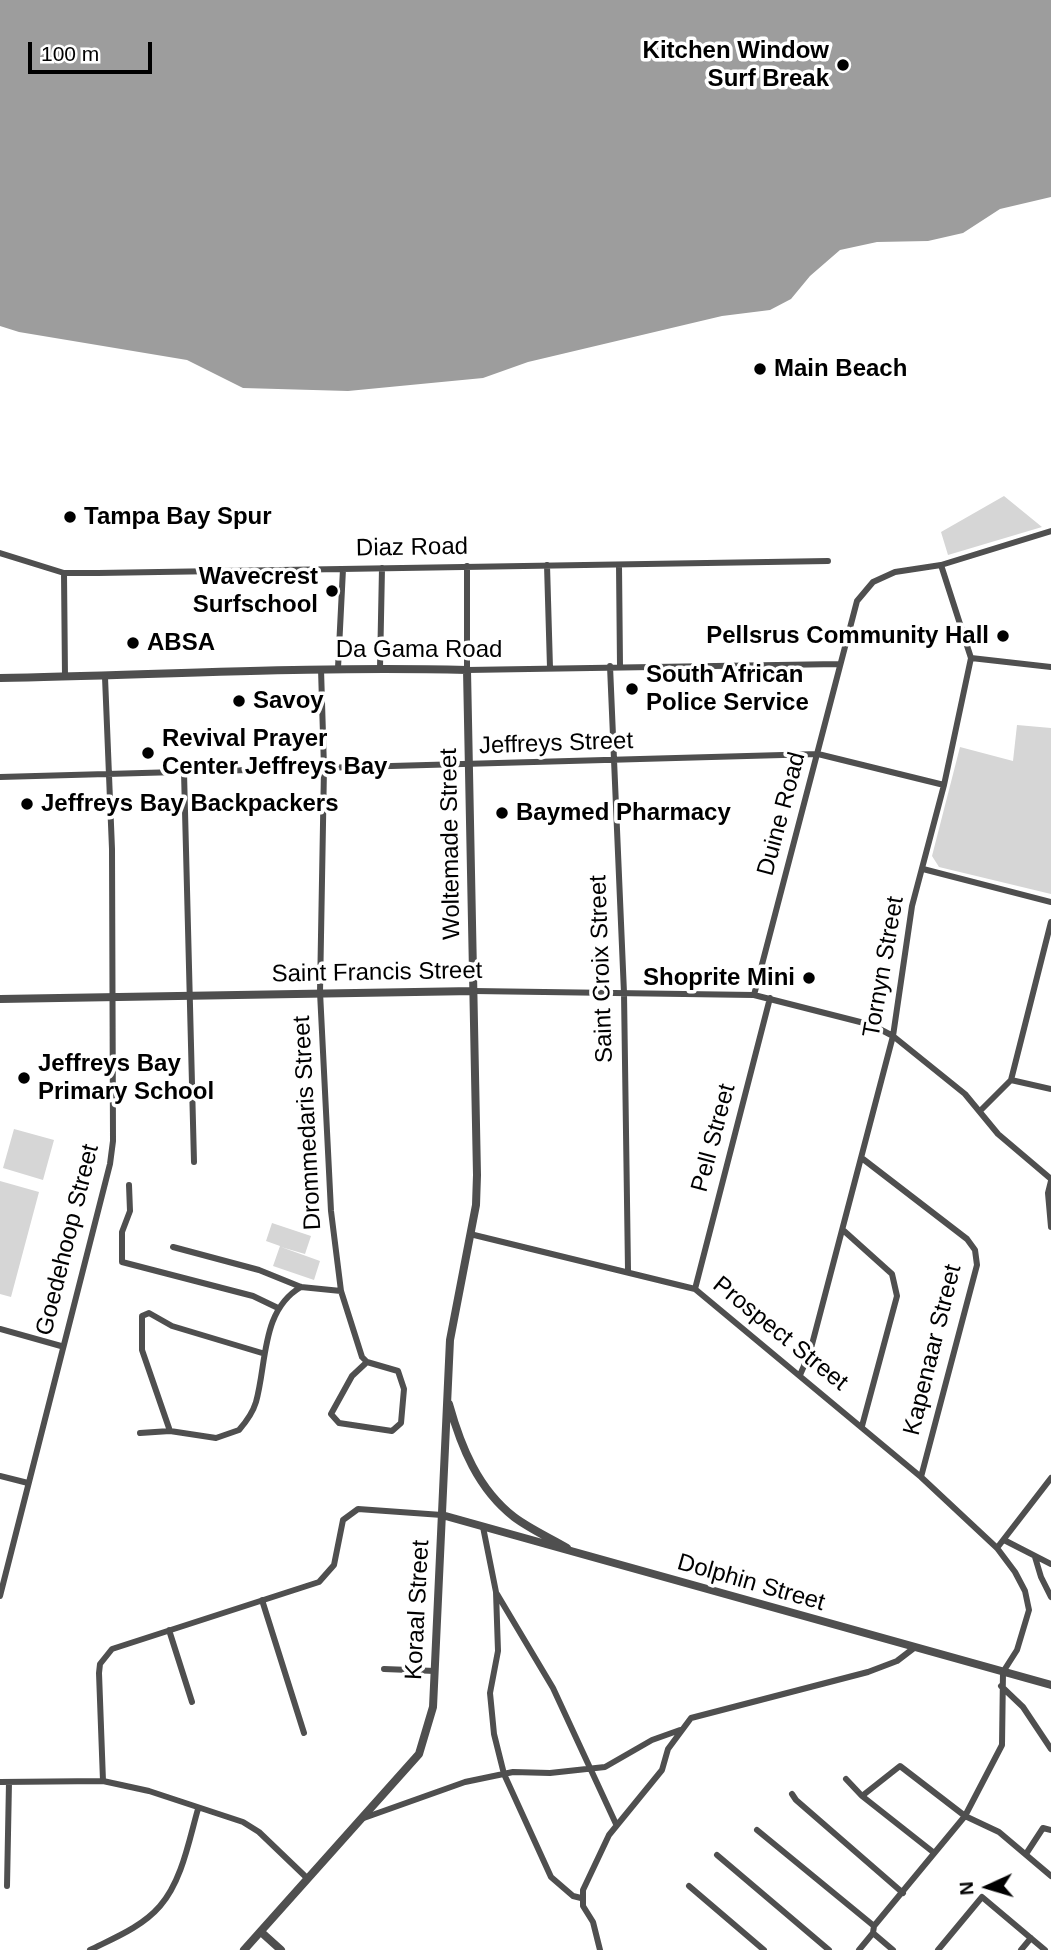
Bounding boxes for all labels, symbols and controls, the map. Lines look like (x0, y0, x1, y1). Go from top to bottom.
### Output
scale bar (32, 28, 156, 72)
place label: Kitchen Window Surf Break (643, 37, 829, 93)
text: 100 m (41, 42, 99, 65)
marker: Kitchen Window Surf Break (835, 57, 851, 73)
place label: Main Beach (774, 355, 907, 383)
marker: Main Beach (752, 361, 768, 377)
place label: Tampa Bay Spur (84, 503, 272, 531)
marker: Tampa Bay Spur (62, 509, 78, 525)
street label: Diaz Road (356, 533, 468, 563)
place label: Wavecrest Surfschool (193, 563, 318, 619)
marker: Wavecrest Surfschool (324, 583, 340, 599)
place label: Pellsrus Community Hall (706, 622, 989, 650)
marker: Pellsrus Community Hall (995, 628, 1011, 644)
place label: ABSA (147, 629, 215, 657)
marker: ABSA (125, 635, 141, 651)
street label: Da Gama Road (336, 636, 502, 664)
place label: South African Police Service (646, 661, 809, 717)
marker: South African Police Service (624, 681, 640, 697)
place label: Savoy (253, 687, 324, 715)
marker: Savoy (231, 693, 247, 709)
place label: Revival Prayer Center Jeffreys Bay (162, 725, 387, 781)
street label: Jeffreys Street (478, 727, 634, 761)
marker: Revival Prayer Center Jeffreys Bay (140, 745, 156, 761)
street label: Woltemade Street (435, 748, 467, 940)
street label: Duine Road (752, 749, 812, 879)
place label: Jeffreys Bay Backpackers (41, 790, 339, 818)
marker: Jeffreys Bay Backpackers (19, 796, 35, 812)
place label: Baymed Pharmacy (516, 799, 731, 827)
marker: Baymed Pharmacy (494, 805, 510, 821)
street label: Saint Croix Street (584, 875, 620, 1063)
street label: Tornyn Street (857, 894, 911, 1040)
street label: Saint Francis Street (271, 957, 483, 989)
place label: Shoprite Mini (643, 964, 795, 992)
marker: Shoprite Mini (801, 970, 817, 986)
street label: Drommedaris Street (288, 1015, 328, 1231)
place label: Jeffreys Bay Primary School (38, 1050, 214, 1106)
marker: Jeffreys Bay Primary School (16, 1070, 32, 1086)
street label: Pell Street (686, 1081, 742, 1195)
street label: Goedehoop Street (30, 1141, 106, 1339)
street label: Kapenaar Street (898, 1262, 968, 1438)
street label: Prospect Street (707, 1271, 853, 1397)
street label: Koraal Street (400, 1539, 436, 1681)
street label: Dolphin Street (674, 1548, 828, 1618)
north arrow (953, 1852, 1023, 1922)
text: N (956, 1881, 978, 1896)

